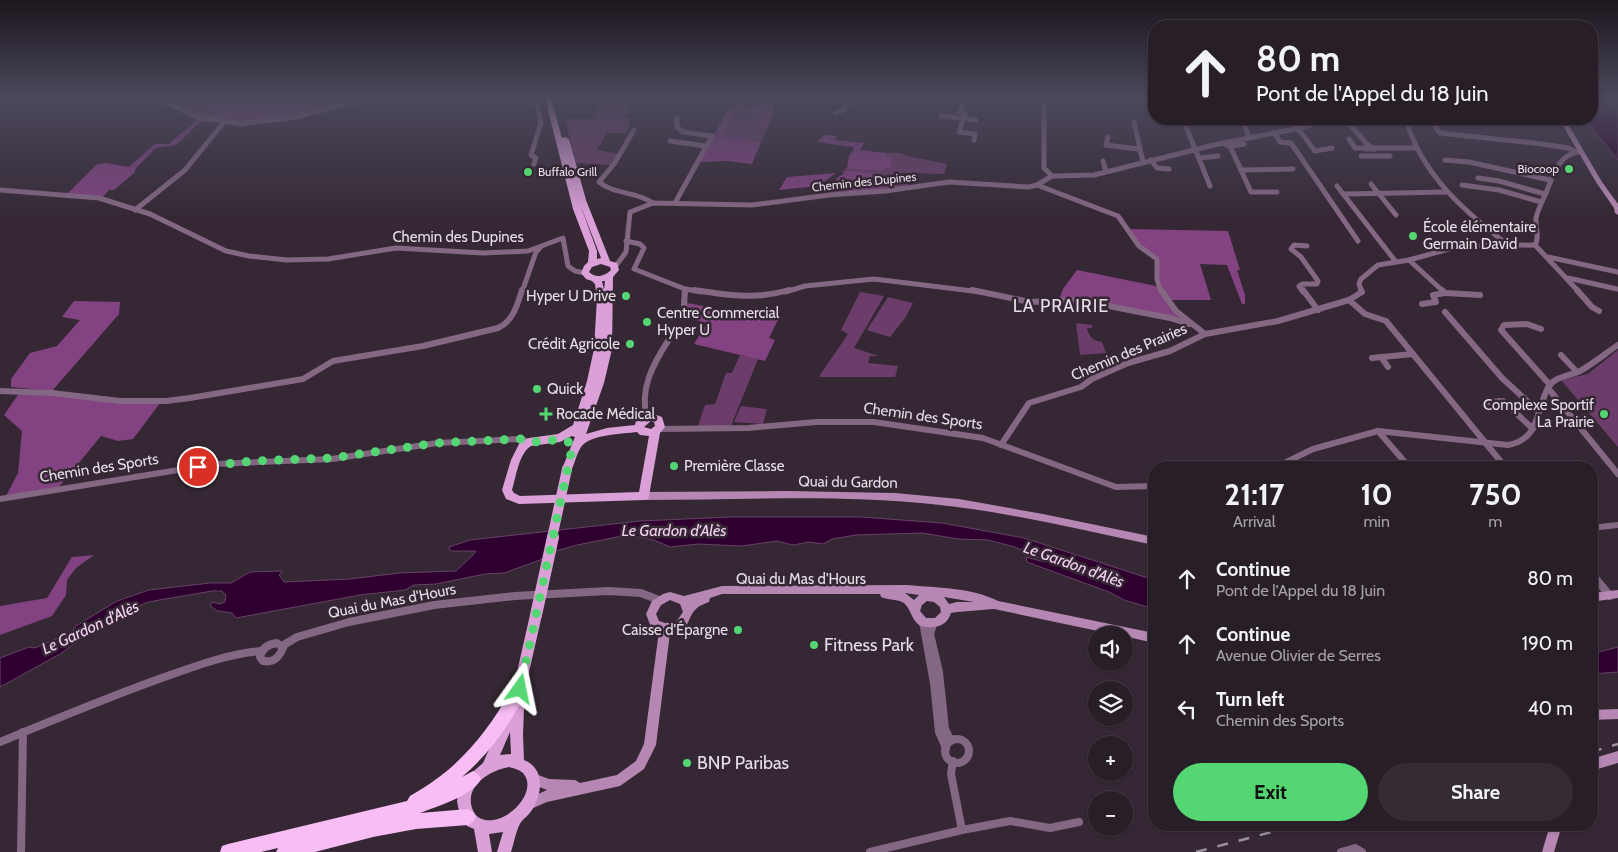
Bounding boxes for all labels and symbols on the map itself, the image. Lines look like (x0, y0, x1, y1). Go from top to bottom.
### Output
place label: Biocoop (1518, 161, 1559, 176)
marker: Biocoop (1563, 163, 1575, 175)
place label: Buffalo Grill (538, 164, 597, 179)
marker: Buffalo Grill (522, 166, 534, 178)
street label: Chemin des Dupines (811, 169, 917, 194)
place label: École élémentaire Germain David (1423, 217, 1536, 253)
street label: Chemin des Dupines (392, 228, 524, 246)
marker: École élémentaire Germain David (1407, 230, 1419, 242)
place label: Hyper U Drive (526, 287, 616, 305)
marker: Hyper U Drive (620, 290, 632, 302)
district label: LA PRAIRIE (1013, 295, 1109, 317)
place label: Centre Commercial Hyper U (657, 304, 780, 339)
marker: Centre Commercial Hyper U (641, 316, 653, 328)
street label: Chemin des Prairies (1068, 319, 1190, 385)
place label: Crédit Agricole (528, 335, 620, 353)
marker: Crédit Agricole (624, 338, 636, 350)
place label: Quick (547, 380, 583, 398)
marker: Quick (531, 383, 543, 395)
place label: Complexe Sportif La Prairie (1483, 396, 1594, 431)
street label: Chemin des Sports (862, 399, 984, 433)
place label: Rocade Médical (556, 405, 656, 423)
marker: Rocade Médical (540, 408, 552, 420)
marker: Complexe Sportif La Prairie (1598, 408, 1610, 420)
pin (177, 446, 219, 488)
street label: Chemin des Sports (38, 450, 160, 486)
place label: Première Classe (684, 457, 785, 475)
marker: Première Classe (668, 460, 680, 472)
street label: Quai du Gardon (798, 472, 898, 492)
water label: Le Gardon d'Alès (621, 521, 727, 540)
water label: Le Gardon d'Alès (1021, 538, 1126, 591)
street label: Quai du Mas d'Hours (736, 570, 866, 588)
street label: Quai du Mas d'Hours (327, 580, 457, 622)
water label: Le Gardon d'Alès (39, 597, 142, 658)
place label: Caisse d'Épargne (622, 620, 728, 639)
marker: Caisse d'Épargne (732, 624, 744, 636)
place label: Fitness Park (824, 634, 915, 656)
marker: Fitness Park (808, 639, 820, 651)
position arrow (493, 662, 545, 714)
place label: BNP Paribas (697, 752, 789, 774)
marker: BNP Paribas (681, 757, 693, 769)

